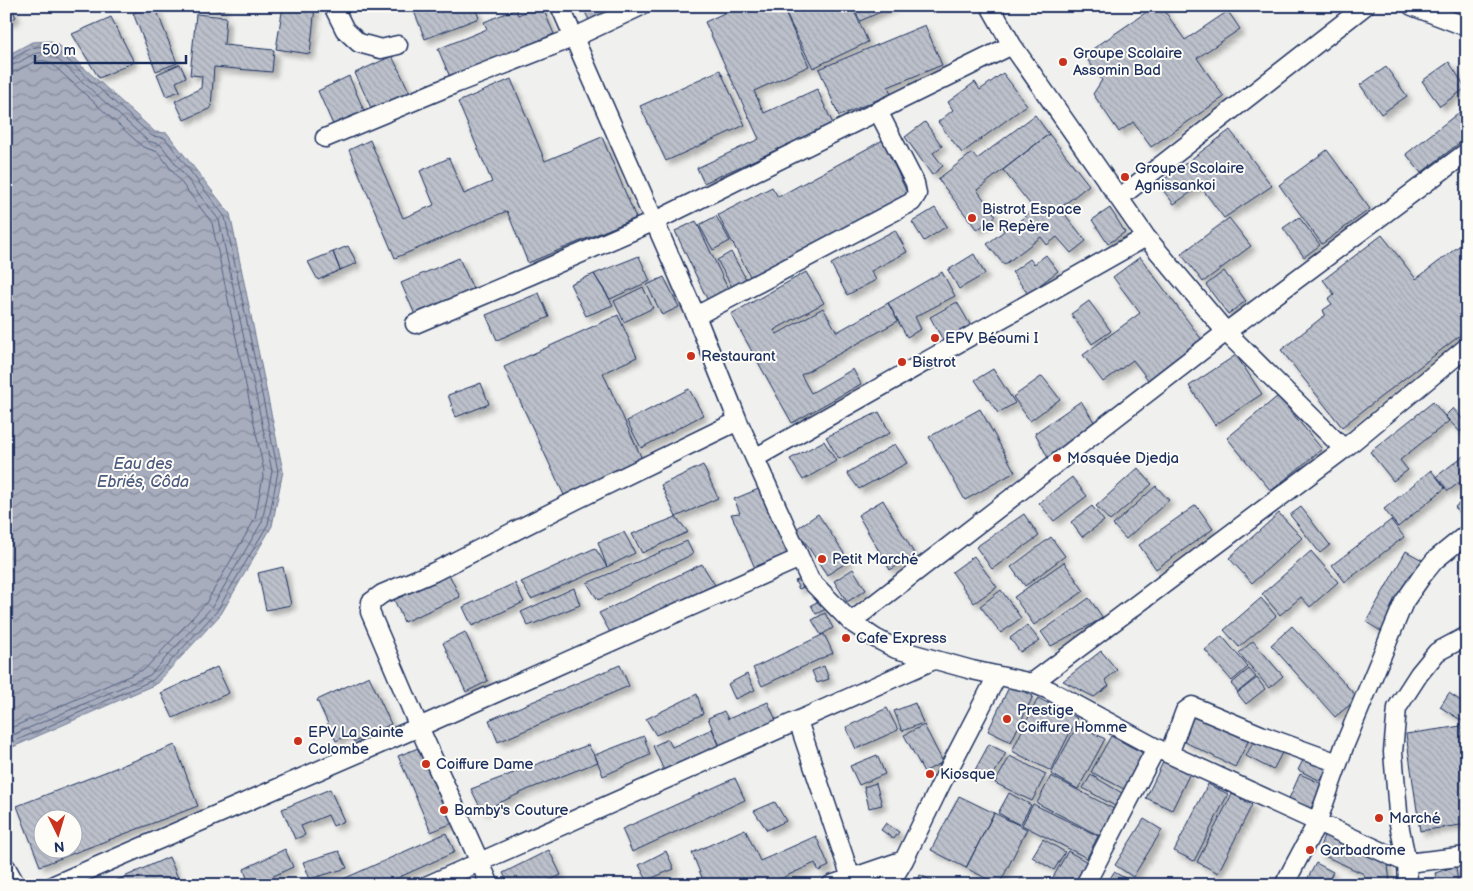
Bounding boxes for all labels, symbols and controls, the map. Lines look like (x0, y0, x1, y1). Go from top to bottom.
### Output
scale bar (35, 32, 186, 64)
text: 50 m (42, 41, 76, 60)
place label: Groupe Scolaire Assomin Bad (1073, 44, 1182, 80)
marker: Groupe Scolaire Assomin Bad (1057, 56, 1069, 68)
place label: Groupe Scolaire Agnissankoi (1135, 159, 1244, 195)
marker: Groupe Scolaire Agnissankoi (1119, 171, 1131, 183)
place label: Bistrot Espace le Repère (982, 200, 1081, 236)
marker: Bistrot Espace le Repère (966, 212, 978, 224)
place label: EPV Béoumi I (945, 329, 1039, 348)
marker: EPV Béoumi I (929, 332, 941, 344)
place label: Restaurant (701, 347, 776, 366)
marker: Restaurant (685, 350, 697, 362)
place label: Bistrot (912, 353, 956, 372)
marker: Bistrot (896, 356, 908, 368)
place label: Mosquée Djedja (1067, 449, 1179, 468)
marker: Mosquée Djedja (1051, 452, 1063, 464)
water label: Eau des Ebriés, Côda (97, 455, 189, 492)
place label: Petit Marché (832, 550, 918, 569)
marker: Petit Marché (816, 553, 828, 565)
place label: Cafe Express (856, 629, 947, 648)
marker: Cafe Express (840, 632, 852, 644)
place label: Prestige Coiffure Homme (1017, 701, 1127, 737)
marker: Prestige Coiffure Homme (1001, 713, 1013, 725)
place label: EPV La Sainte Colombe (308, 723, 404, 759)
marker: EPV La Sainte Colombe (292, 735, 304, 747)
place label: Coiffure Dame (436, 755, 534, 774)
marker: Coiffure Dame (420, 758, 432, 770)
place label: Kiosque (940, 765, 995, 784)
marker: Kiosque (924, 768, 936, 780)
place label: Bamby's Couture (454, 801, 569, 820)
marker: Bamby's Couture (438, 804, 450, 816)
north arrow (32, 808, 82, 858)
place label: Marché (1389, 809, 1441, 828)
marker: Marché (1373, 812, 1385, 824)
text: N (53, 838, 65, 855)
place label: Garbadrome (1320, 841, 1406, 860)
marker: Garbadrome (1304, 844, 1316, 856)

